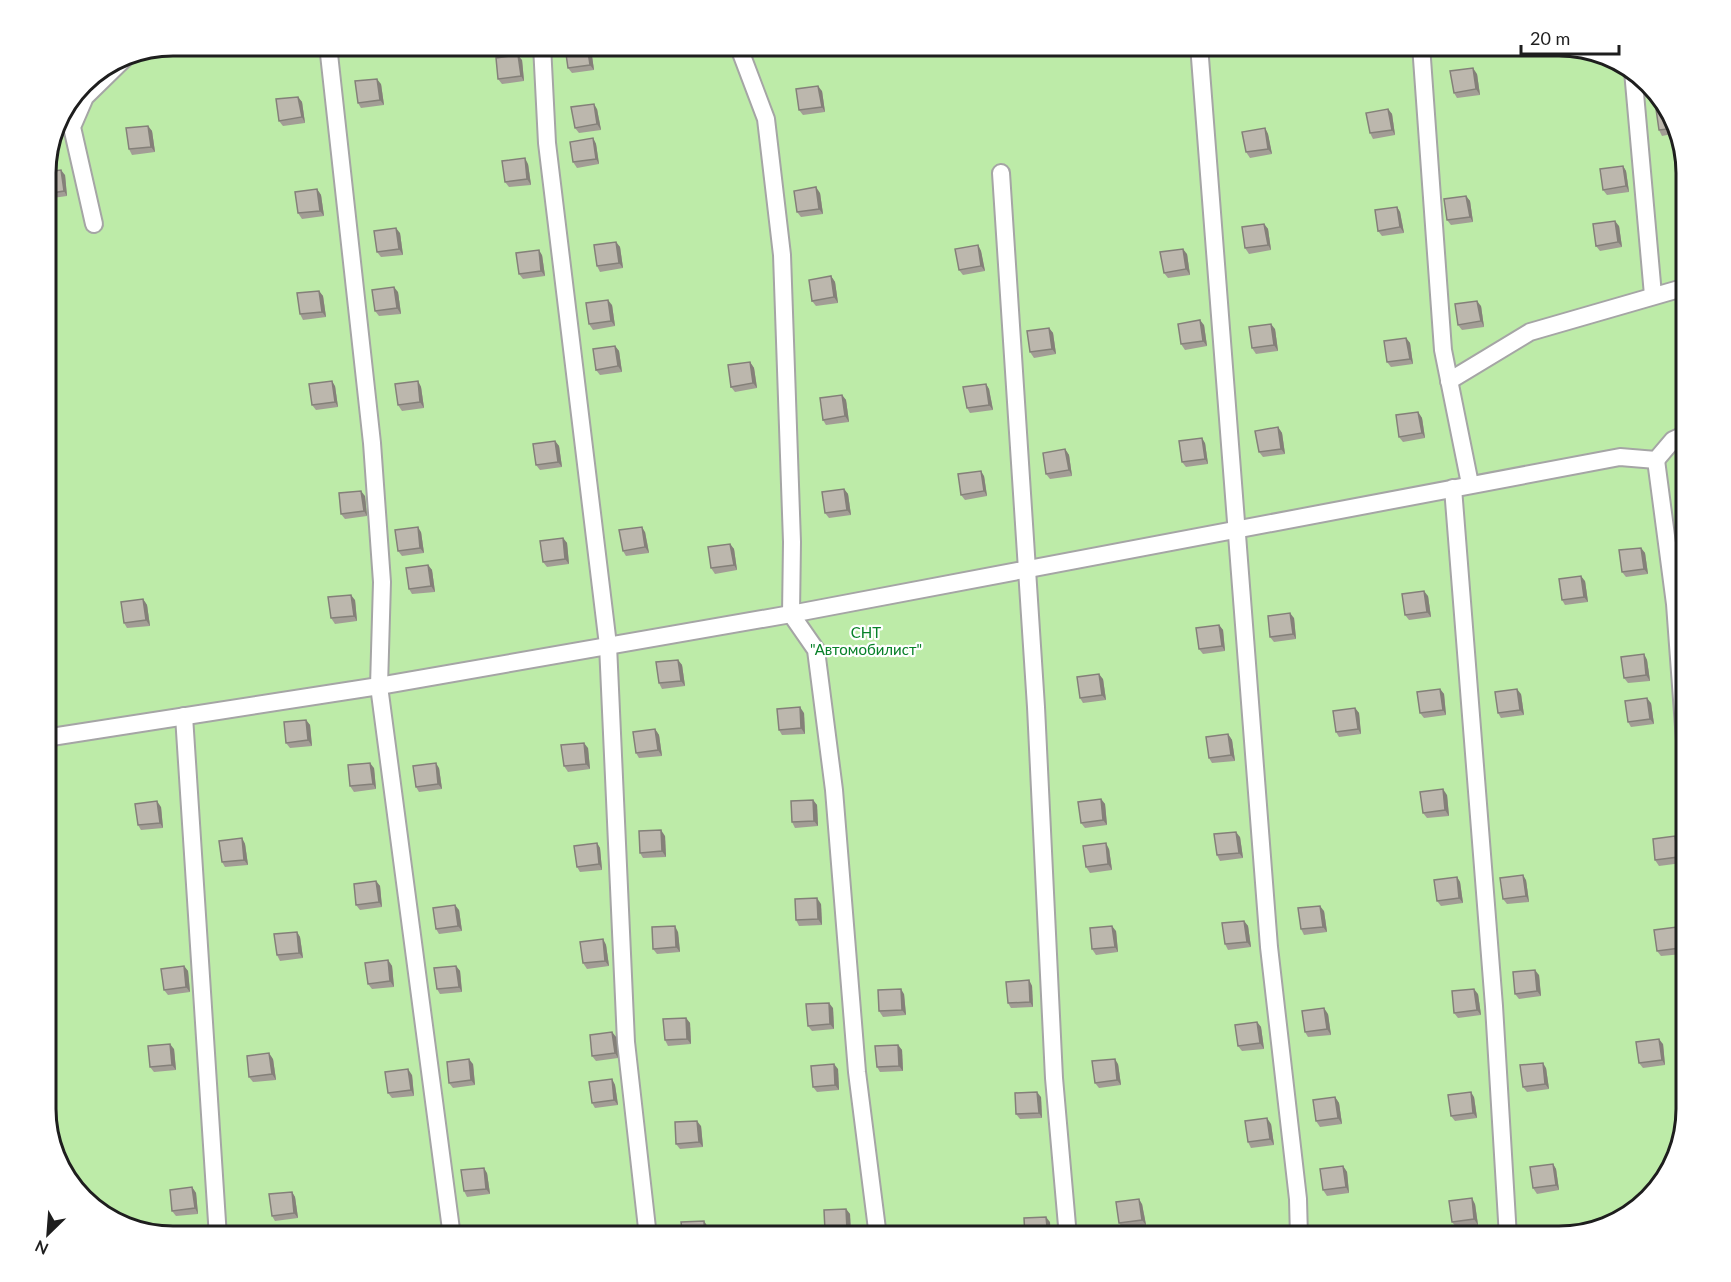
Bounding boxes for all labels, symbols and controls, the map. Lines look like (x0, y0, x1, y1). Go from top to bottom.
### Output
scale bar (1521, 18, 1618, 56)
text: 20 m (1530, 27, 1570, 49)
park label: СНТ "Автомобилист" (810, 623, 922, 658)
north arrow (18, 1204, 78, 1264)
text: N (32, 1237, 51, 1259)

